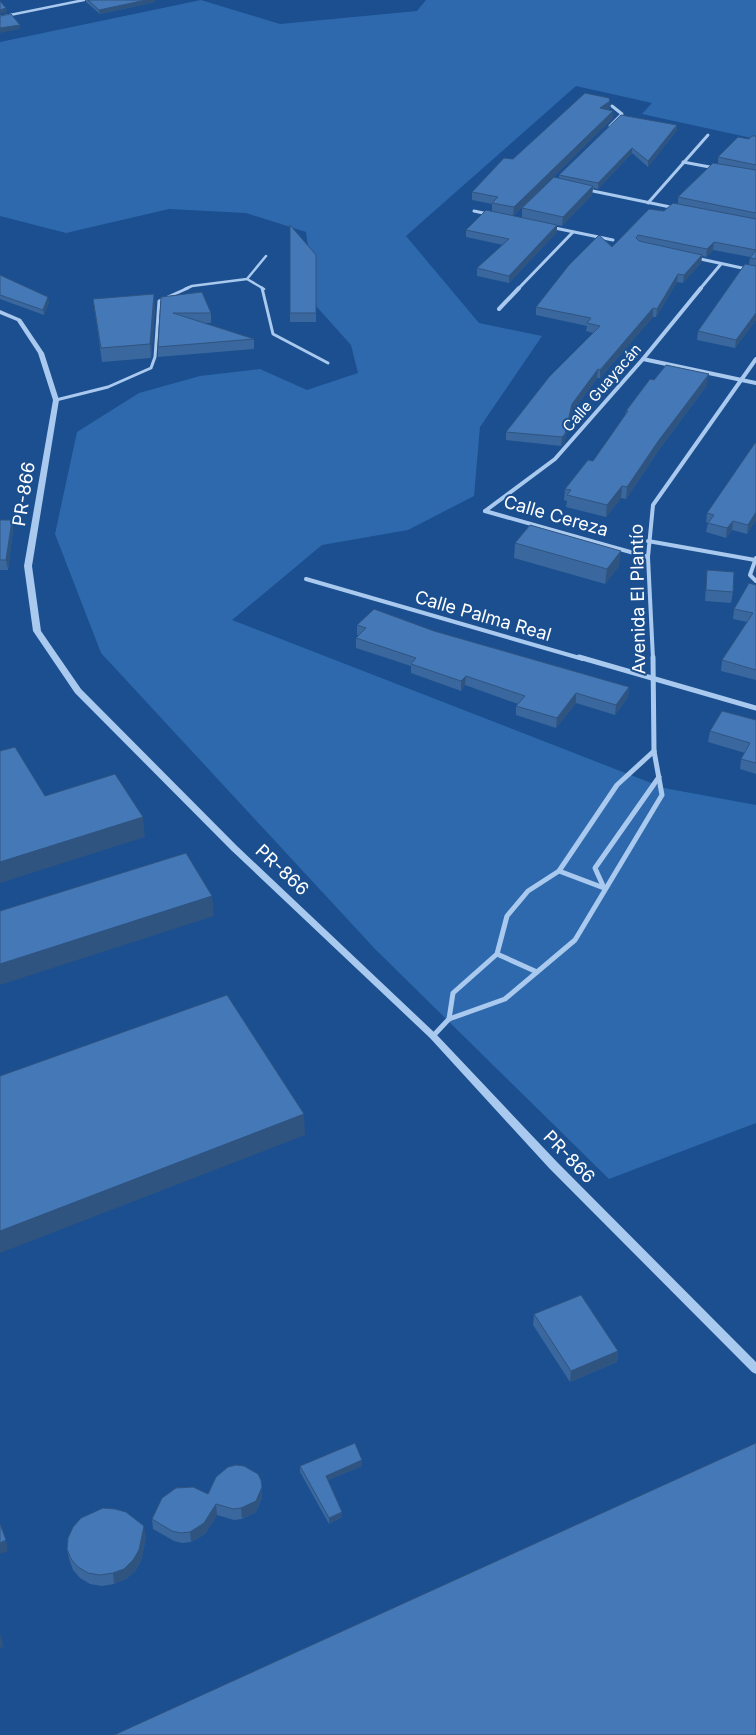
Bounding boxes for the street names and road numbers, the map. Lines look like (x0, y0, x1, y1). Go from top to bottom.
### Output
street label: Calle Guayacán (558, 340, 645, 436)
street label: PR-866 (8, 460, 39, 528)
street label: Calle Cereza (501, 491, 611, 540)
street label: Avenida El Plantío (626, 524, 649, 674)
street label: Calle Palma Real (413, 586, 554, 645)
street label: PR-866 (251, 840, 313, 899)
street label: PR-866 (539, 1126, 599, 1187)

